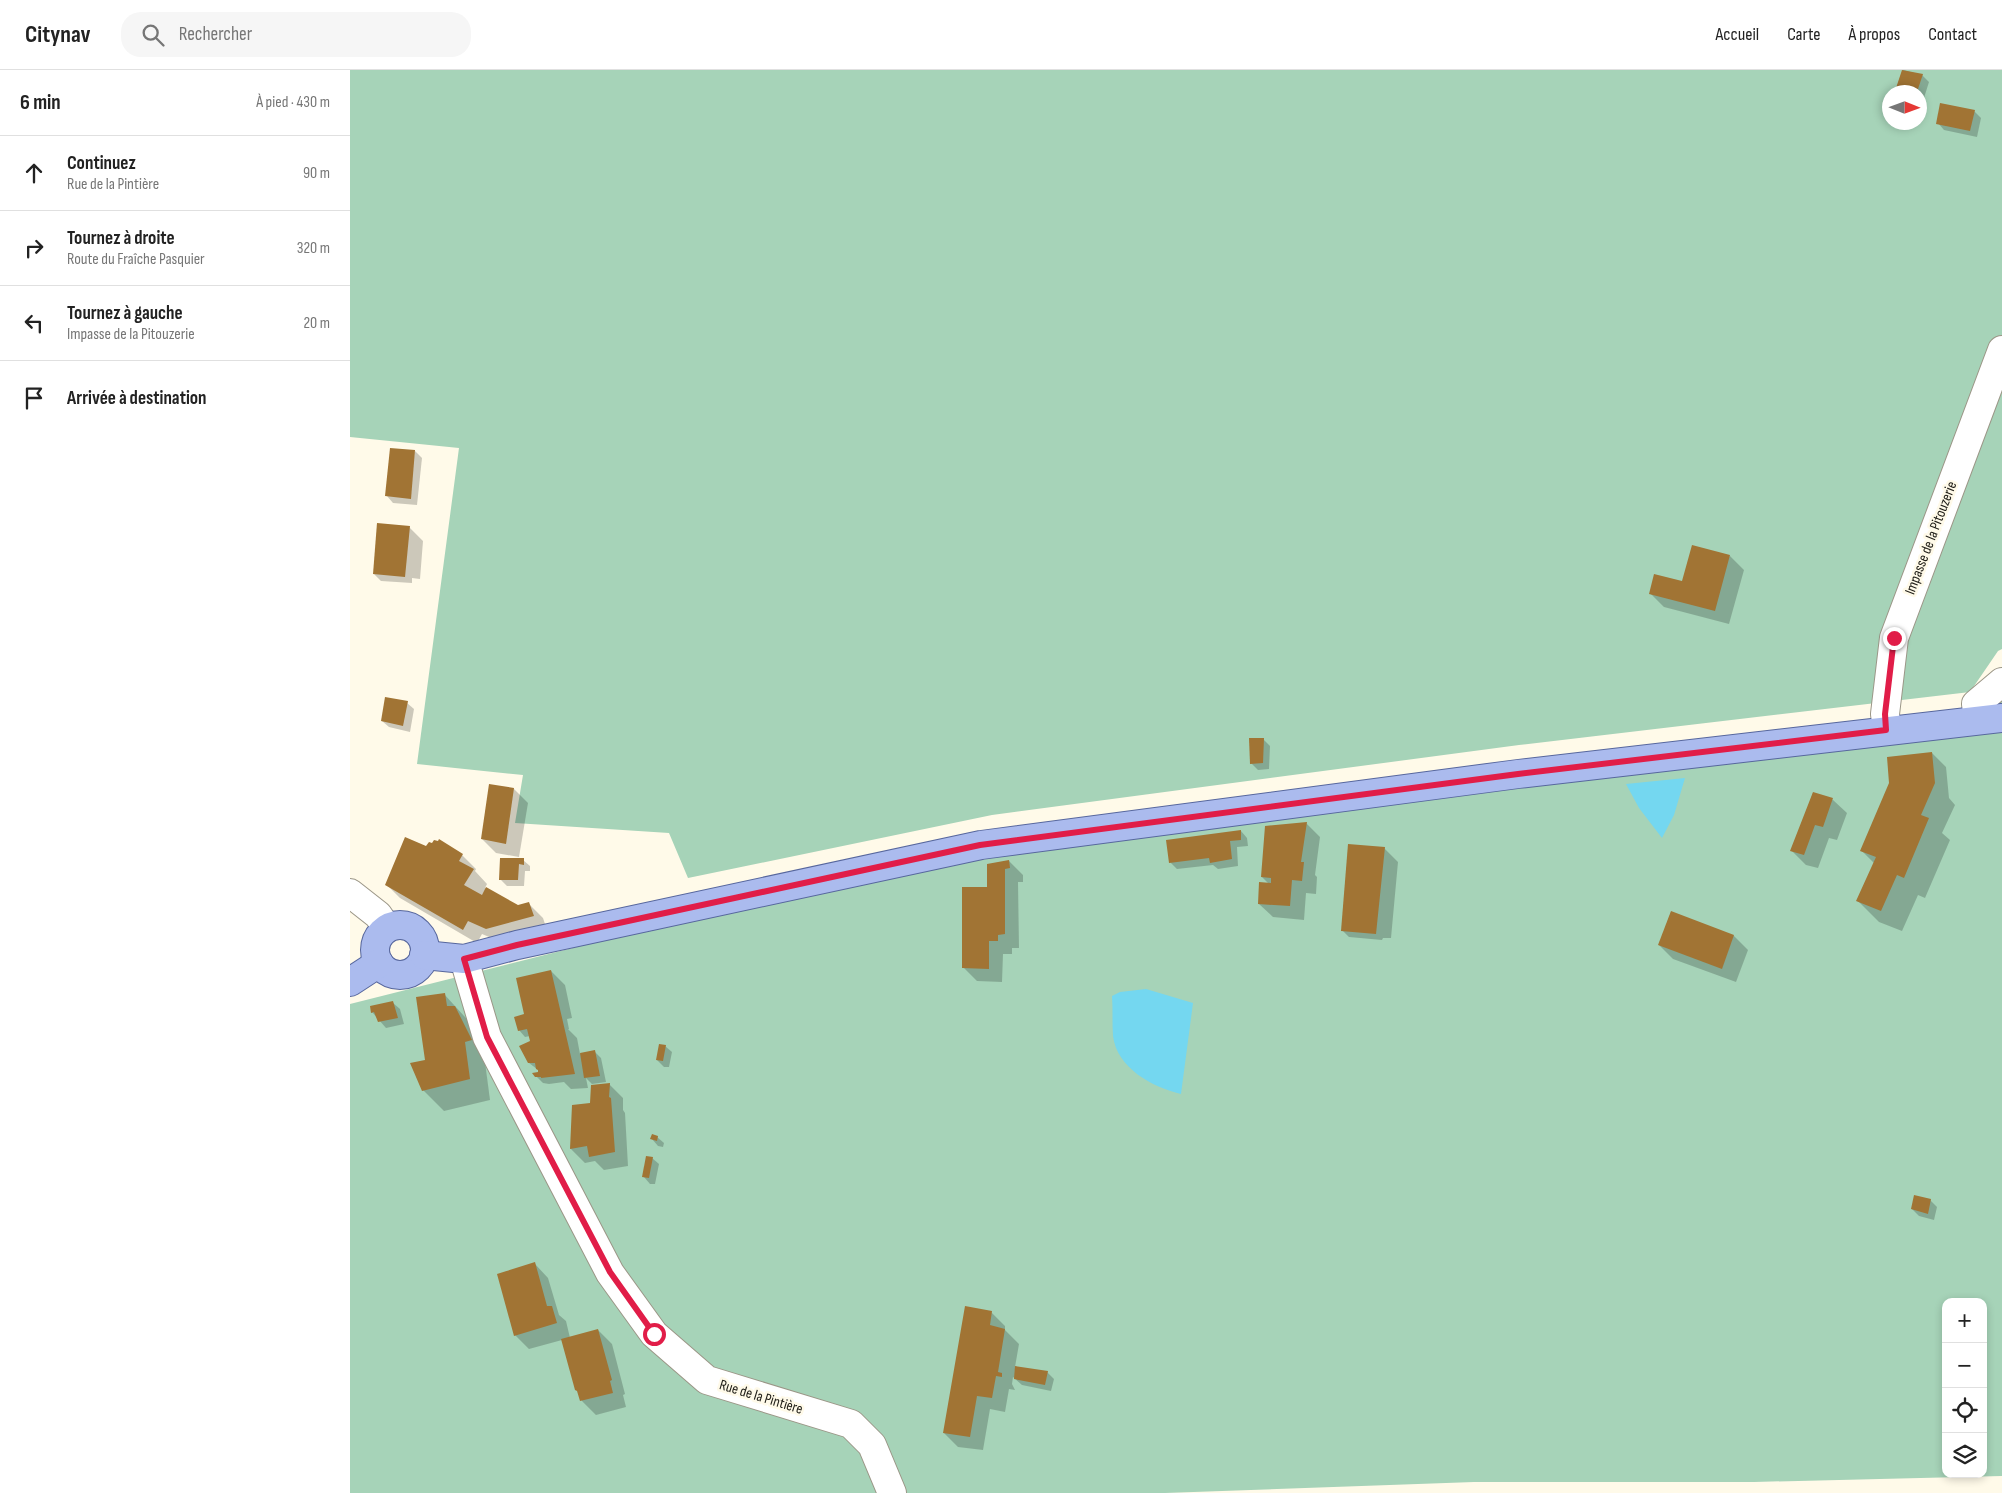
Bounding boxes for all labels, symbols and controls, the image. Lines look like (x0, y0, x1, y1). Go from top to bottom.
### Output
search box (121, 12, 471, 57)
text: Citynav (25, 20, 91, 49)
icon: search (139, 21, 167, 49)
text: Rechercher (179, 23, 252, 46)
text: Accueil (1715, 24, 1759, 45)
text: Carte (1787, 24, 1820, 45)
text: À propos (1848, 24, 1900, 45)
text: Contact (1928, 24, 1977, 45)
north arrow (1882, 85, 1927, 130)
text: 6 min (20, 90, 61, 115)
text: À pied · 430 m (256, 93, 330, 112)
text: Continuez (67, 152, 136, 175)
icon: ahead (20, 159, 48, 187)
text: 90 m (303, 164, 330, 183)
text: Rue de la Pintière (67, 175, 159, 194)
text: Tournez à droite (67, 227, 175, 250)
icon: right (20, 234, 48, 262)
text: 320 m (297, 239, 330, 258)
text: Route du Fraîche Pasquier (67, 250, 205, 269)
text: Tournez à gauche (67, 302, 183, 325)
icon: left (20, 309, 48, 337)
text: 20 m (303, 314, 330, 333)
text: Impasse de la Pitouzerie (67, 325, 195, 344)
icon: arrive (20, 384, 48, 412)
text: Arrivée à destination (67, 387, 207, 410)
street label: Impasse de la Pitouzerie (1901, 479, 1961, 597)
route end (1883, 627, 1906, 650)
map controls (1942, 1298, 1987, 1478)
button: + (1942, 1298, 1987, 1343)
route start (643, 1323, 666, 1346)
button: − (1942, 1343, 1987, 1388)
street label: Rue de la Pintière (717, 1375, 805, 1419)
button: locate (1942, 1388, 1987, 1433)
button: layers (1942, 1433, 1987, 1478)

